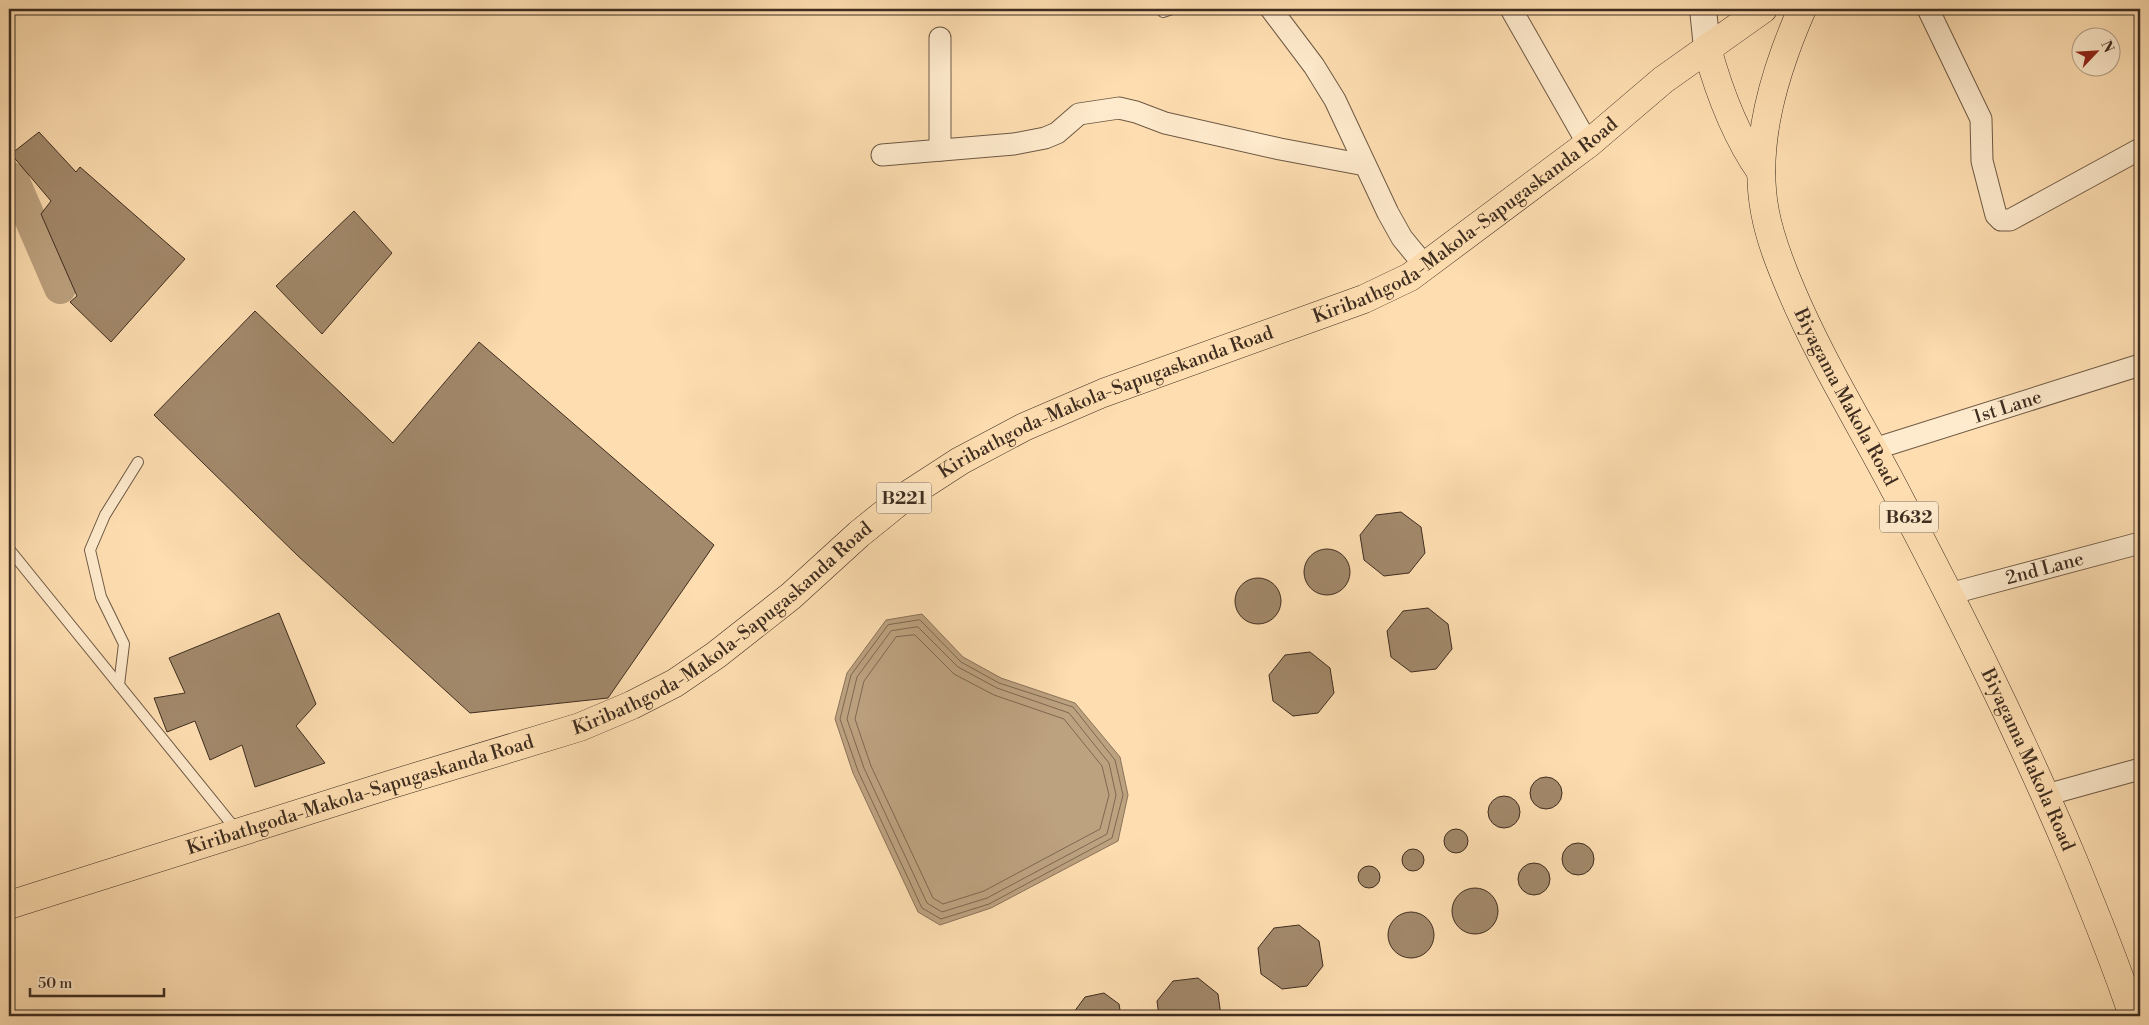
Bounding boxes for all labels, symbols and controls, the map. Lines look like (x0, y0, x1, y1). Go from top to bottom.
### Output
north arrow (2072, 28, 2122, 78)
text: N (2096, 38, 2117, 56)
street label: Kiribathgoda-Makola-Sapugaskanda Road (1309, 112, 1623, 329)
street label: Biyagama Makola Road (1788, 303, 1903, 490)
street label: Kiribathgoda-Makola-Sapugaskanda Road (933, 321, 1277, 484)
street label: 1st Lane (1970, 385, 2045, 429)
road number: B221 (876, 482, 932, 514)
road number: B632 (1880, 502, 1938, 532)
street label: Kiribathgoda-Makola-Sapugaskanda Road (570, 516, 877, 741)
street label: 2nd Lane (2003, 547, 2086, 590)
street label: Biyagama Makola Road (1975, 664, 2080, 855)
street label: Kiribathgoda-Makola-Sapugaskanda Road (184, 730, 537, 860)
scale bar (30, 965, 164, 997)
text: 50 m (38, 974, 72, 993)

